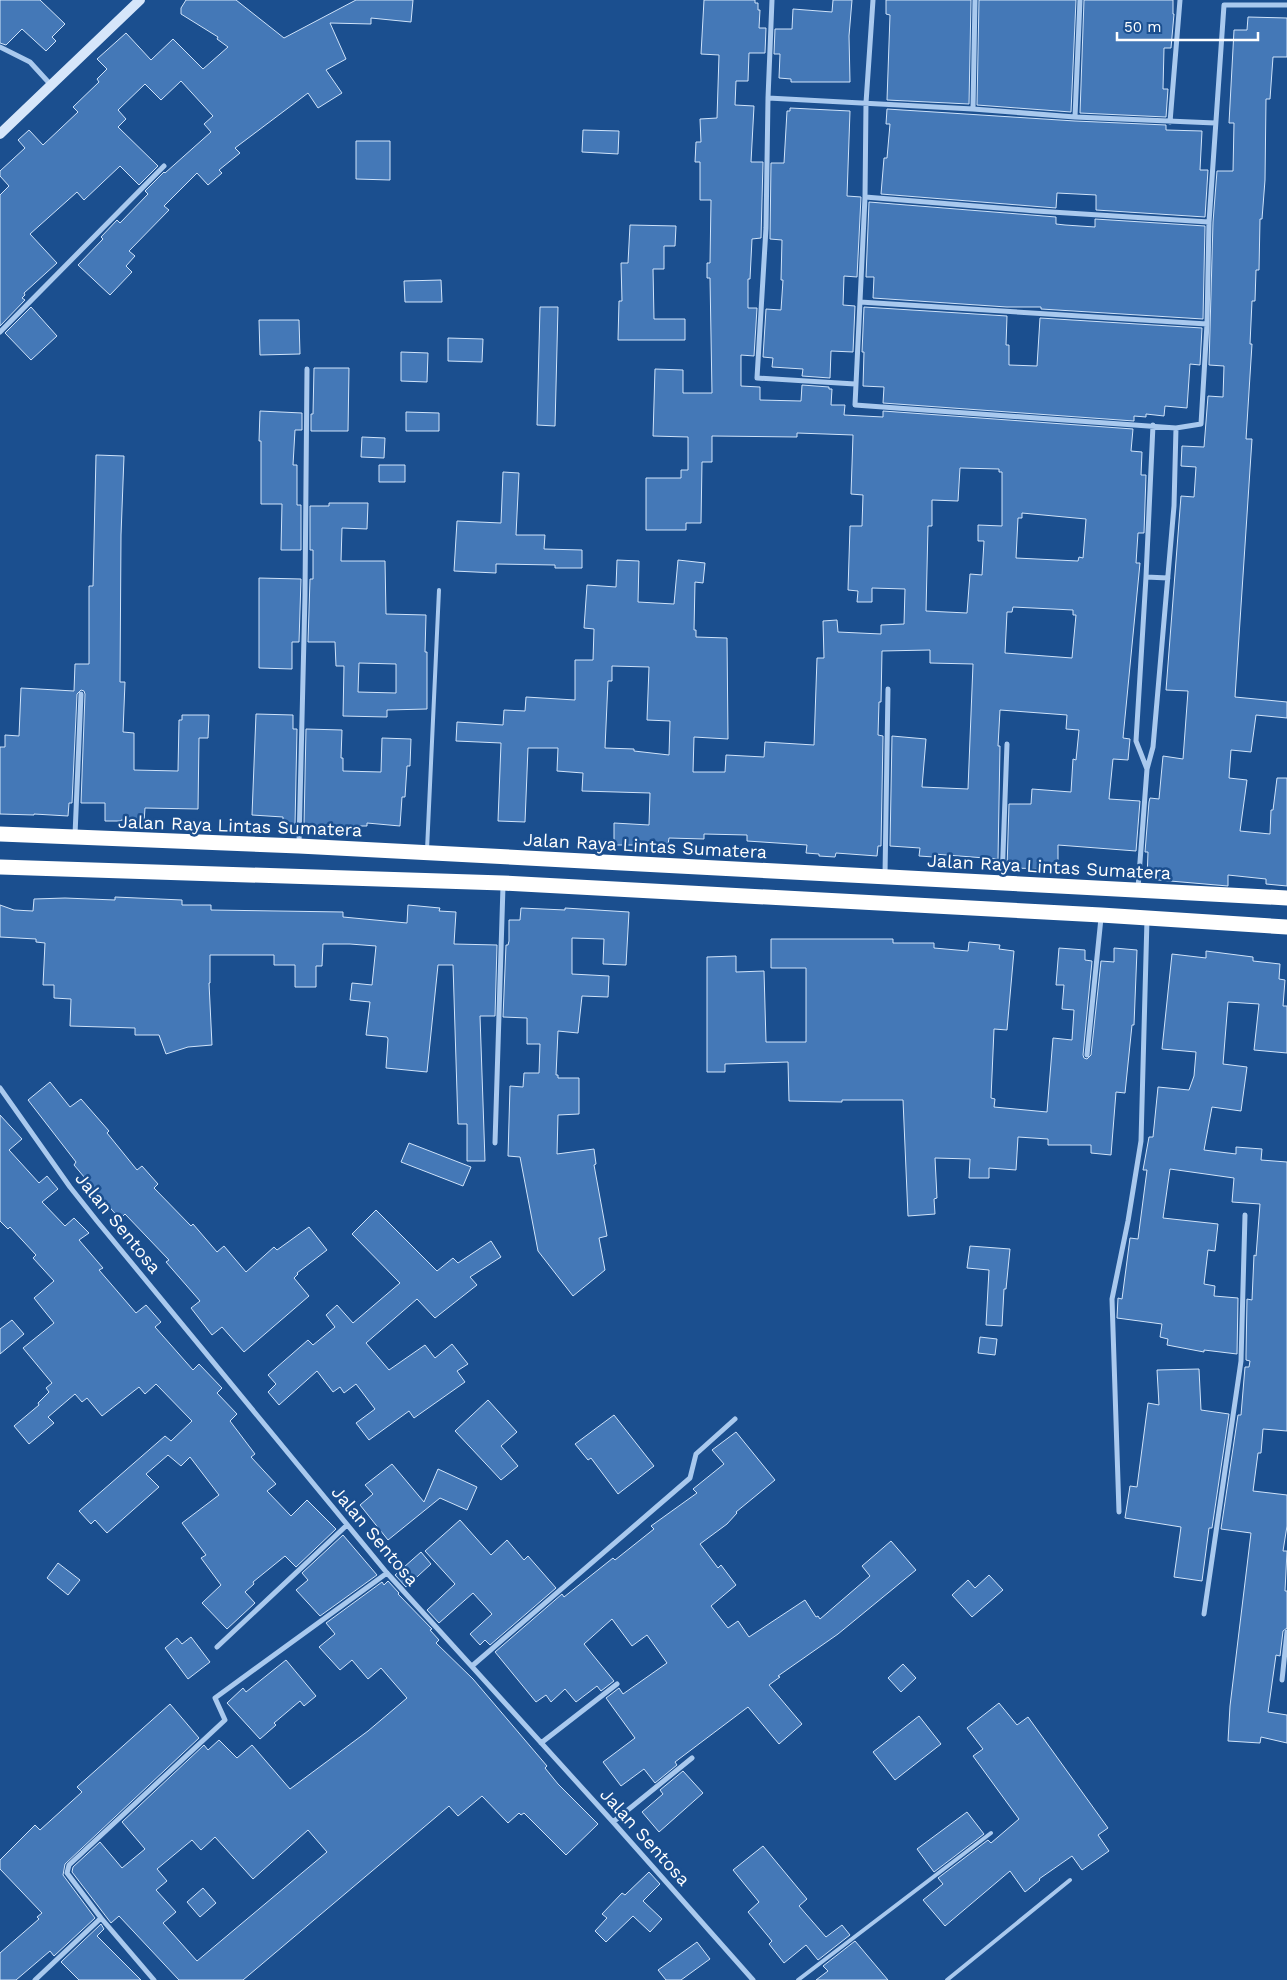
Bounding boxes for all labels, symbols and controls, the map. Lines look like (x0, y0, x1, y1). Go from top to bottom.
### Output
scale bar (1117, 10, 1258, 42)
text: 50 m (1124, 18, 1161, 36)
street label: Jalan Raya Lintas Sumatera (118, 811, 362, 840)
street label: Jalan Raya Lintas Sumatera (522, 829, 768, 862)
street label: Jalan Raya Lintas Sumatera (926, 850, 1172, 883)
street label: Jalan Sentosa (71, 1168, 166, 1277)
street label: Jalan Sentosa (327, 1481, 423, 1590)
street label: Jalan Sentosa (596, 1784, 695, 1890)

